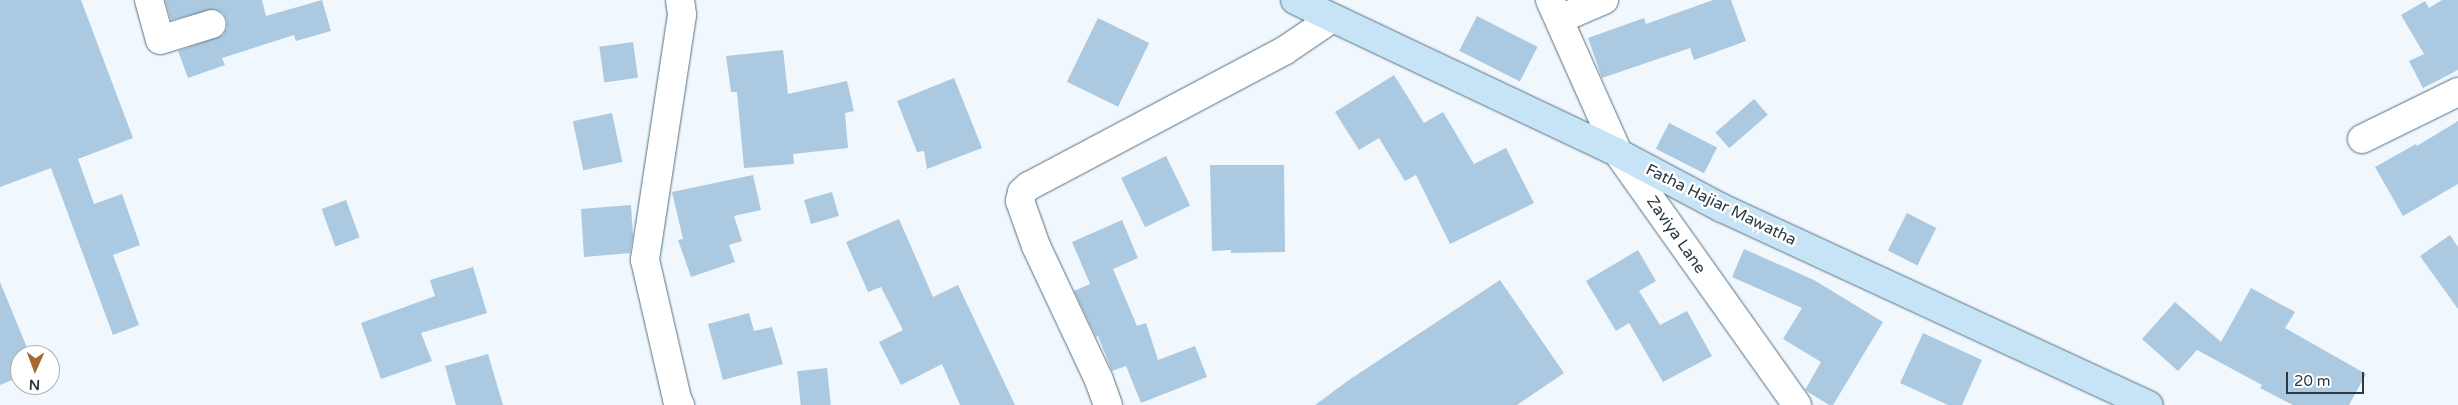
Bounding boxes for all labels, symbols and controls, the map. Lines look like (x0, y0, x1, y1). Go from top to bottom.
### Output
street label: Fatha Hajiar Mawatha (1643, 160, 1799, 250)
street label: Zaviya Lane (1642, 193, 1710, 277)
north arrow (10, 345, 60, 395)
scale bar (2288, 362, 2366, 394)
text: 20 m (2294, 372, 2331, 390)
text: N (29, 376, 40, 393)

